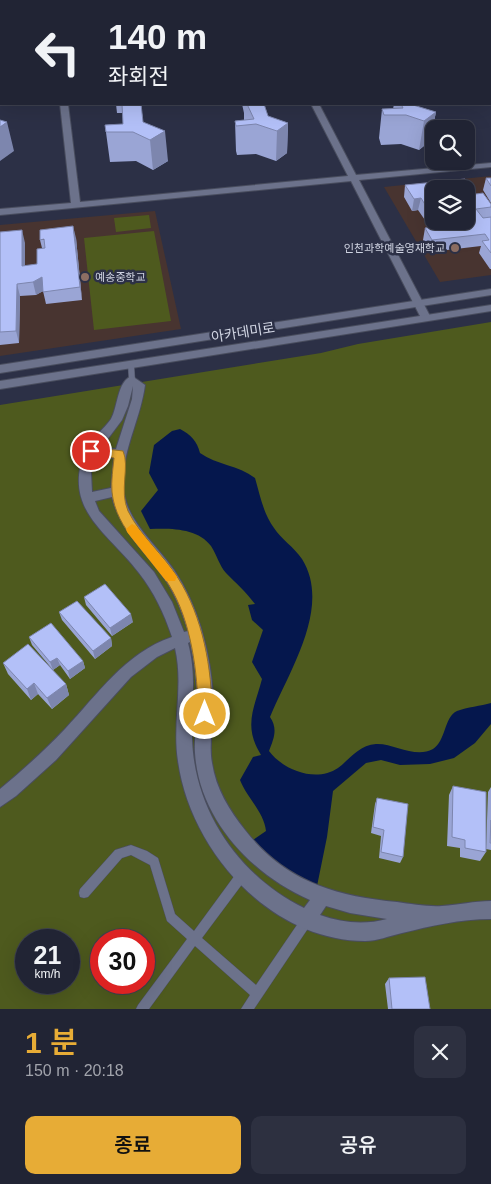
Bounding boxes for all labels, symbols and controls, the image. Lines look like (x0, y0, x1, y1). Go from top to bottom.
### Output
text: 140 m (108, 17, 207, 56)
icon: left (25, 20, 90, 85)
text: 좌회전 (108, 64, 169, 89)
map controls (425, 120, 475, 230)
button: search (425, 120, 475, 170)
button: layers (425, 180, 475, 230)
place label: 인천과학예술영재학교 (344, 242, 445, 254)
marker: 인천과학예술영재학교 (449, 242, 461, 254)
marker: 예송중학교 (79, 271, 91, 283)
place label: 예송중학교 (95, 271, 146, 283)
street label: 아카데미로 (210, 319, 276, 345)
pin (70, 430, 112, 472)
icon: arrive (77, 437, 105, 465)
position arrow (178, 687, 230, 739)
speed limit sign: 30 (90, 929, 155, 994)
text: 21 (34, 941, 61, 969)
text: km/h (34, 967, 61, 981)
text: 1 분 (25, 1026, 78, 1059)
button: close (414, 1026, 466, 1078)
text: 150 m · 20:18 (25, 1062, 124, 1079)
button: 종료 (25, 1116, 241, 1174)
button: 공유 (251, 1116, 466, 1174)

